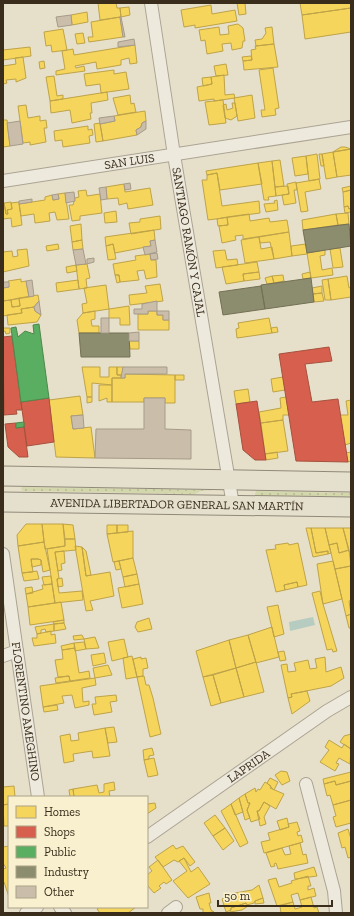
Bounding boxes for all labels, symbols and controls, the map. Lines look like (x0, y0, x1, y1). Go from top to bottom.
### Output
street label: SAN LUIS (103, 151, 156, 172)
street label: SANTIAGO RAMÓN Y CAJAL (169, 166, 208, 318)
street label: AVENIDA LIBERTADOR GENERAL SAN MARTÍN (50, 496, 304, 513)
street label: FLORENTINO AMEGHINO (9, 641, 43, 782)
street label: LAPRIDA (225, 746, 273, 785)
legend (8, 796, 148, 908)
text: Homes (44, 805, 80, 819)
text: Shops (44, 825, 75, 839)
text: Public (44, 845, 77, 859)
text: Industry (44, 865, 90, 879)
scale bar (218, 882, 332, 908)
text: Other (44, 885, 75, 899)
text: 50 m (224, 889, 251, 903)

